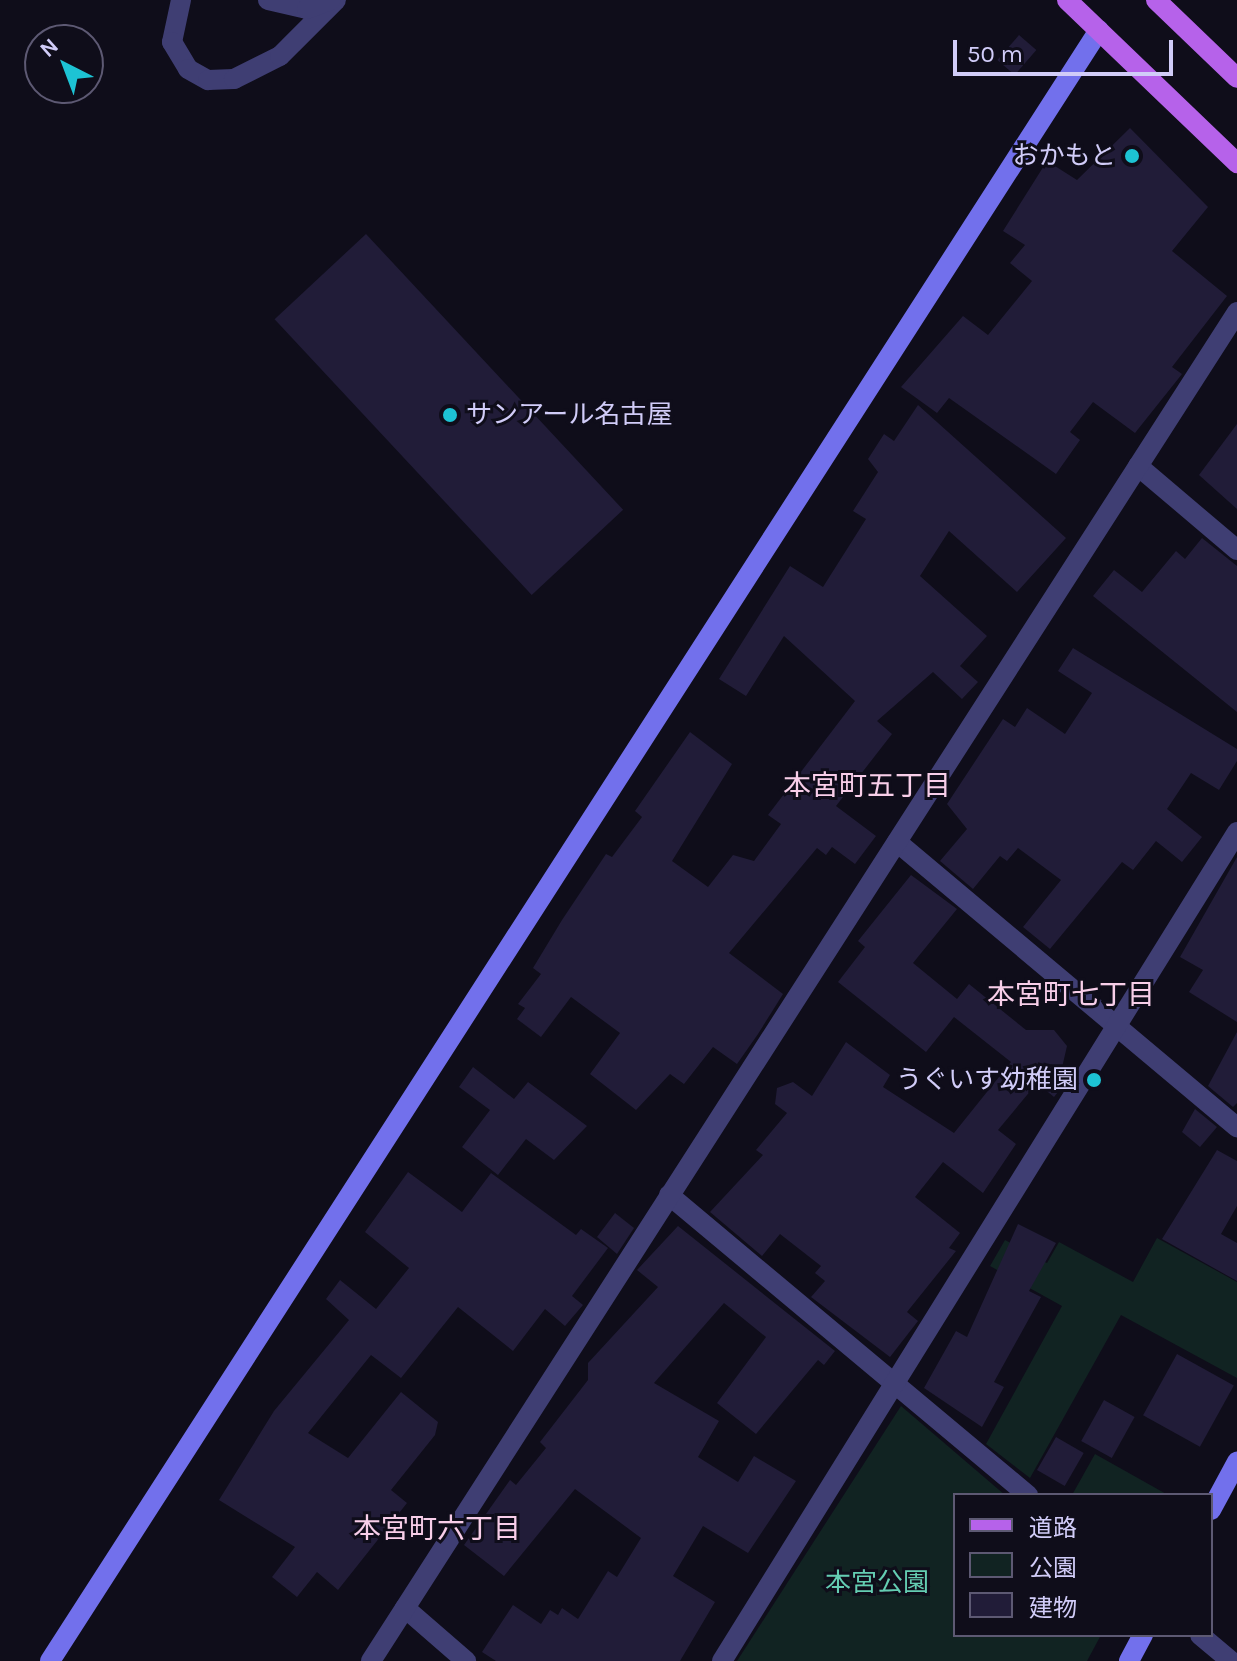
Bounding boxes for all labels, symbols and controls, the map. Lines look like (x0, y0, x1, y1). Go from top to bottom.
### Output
north arrow (24, 24, 104, 104)
scale bar (957, 24, 1177, 74)
text: N (35, 33, 64, 63)
text: 50 m (967, 40, 1023, 68)
place label: おかもと (1012, 140, 1116, 172)
marker: おかもと (1123, 147, 1141, 165)
place label: サンアール名古屋 (466, 399, 672, 431)
marker: サンアール名古屋 (441, 406, 459, 424)
district label: 本宮町五丁目 (783, 769, 951, 803)
district label: 本宮町七丁目 (987, 978, 1155, 1012)
place label: うぐいす幼稚園 (896, 1064, 1078, 1096)
marker: うぐいす幼稚園 (1085, 1071, 1103, 1089)
legend (953, 1493, 1213, 1637)
district label: 本宮町六丁目 (353, 1512, 521, 1546)
text: 道路 (1029, 1514, 1077, 1542)
text: 公園 (1029, 1554, 1077, 1582)
park label: 本宮公園 (825, 1567, 929, 1599)
text: 建物 (1029, 1594, 1077, 1622)

